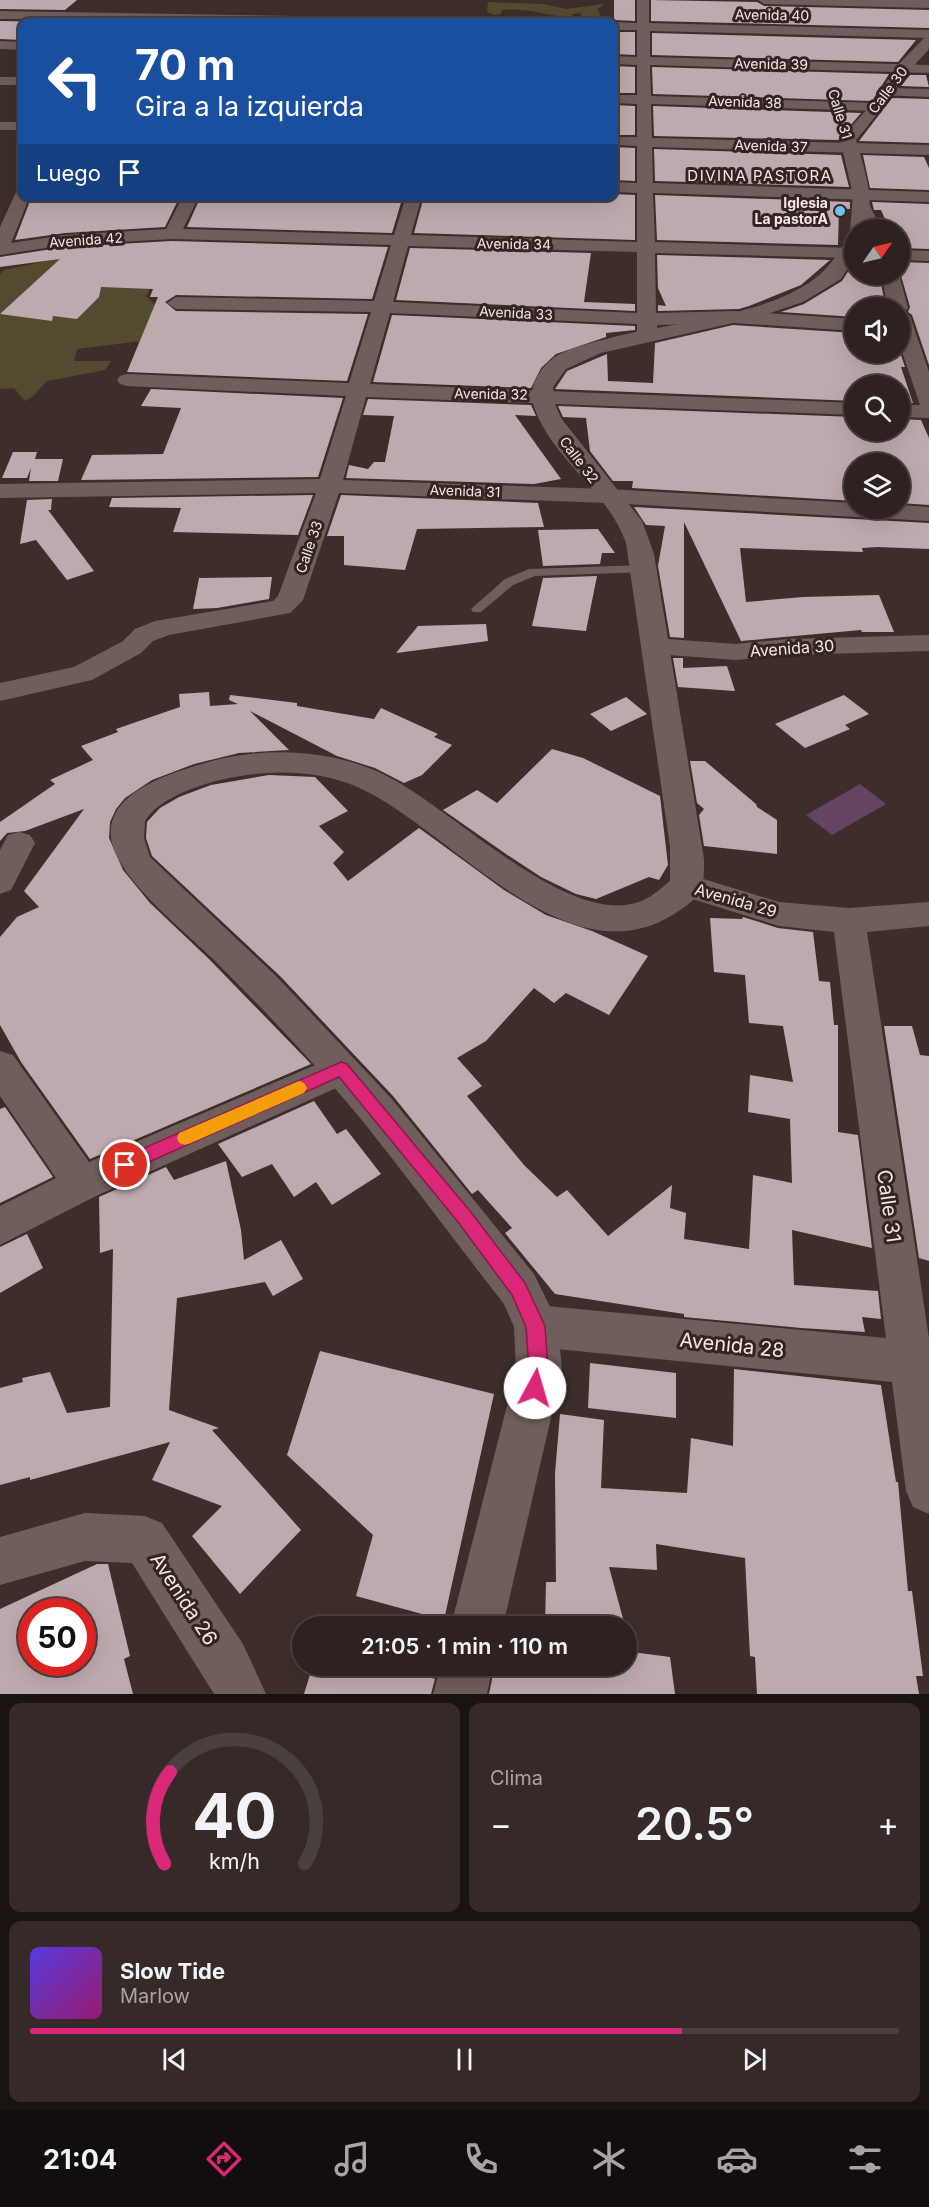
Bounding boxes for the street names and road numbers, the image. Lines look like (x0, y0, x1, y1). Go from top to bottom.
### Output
street label: Avenida 40 (735, 5, 809, 24)
street label: Avenida 39 (734, 54, 808, 73)
street label: Calle 30 (864, 63, 911, 117)
street label: Calle 31 (825, 87, 856, 141)
street label: Avenida 38 (708, 92, 782, 111)
street label: Avenida 37 (734, 136, 808, 155)
street label: Avenida 42 (48, 228, 124, 251)
street label: Avenida 34 (477, 234, 551, 253)
street label: Avenida 33 (479, 302, 553, 323)
street label: Avenida 32 (454, 384, 528, 403)
street label: Calle 32 (556, 433, 602, 486)
street label: Avenida 31 (429, 481, 501, 500)
street label: Calle 33 (292, 518, 325, 575)
street label: Avenida 30 (749, 635, 835, 661)
street label: Avenida 29 (693, 879, 779, 921)
street label: Calle 31 (872, 1168, 906, 1244)
street label: Avenida 28 (678, 1328, 786, 1362)
street label: Avenida 26 (145, 1548, 223, 1650)

